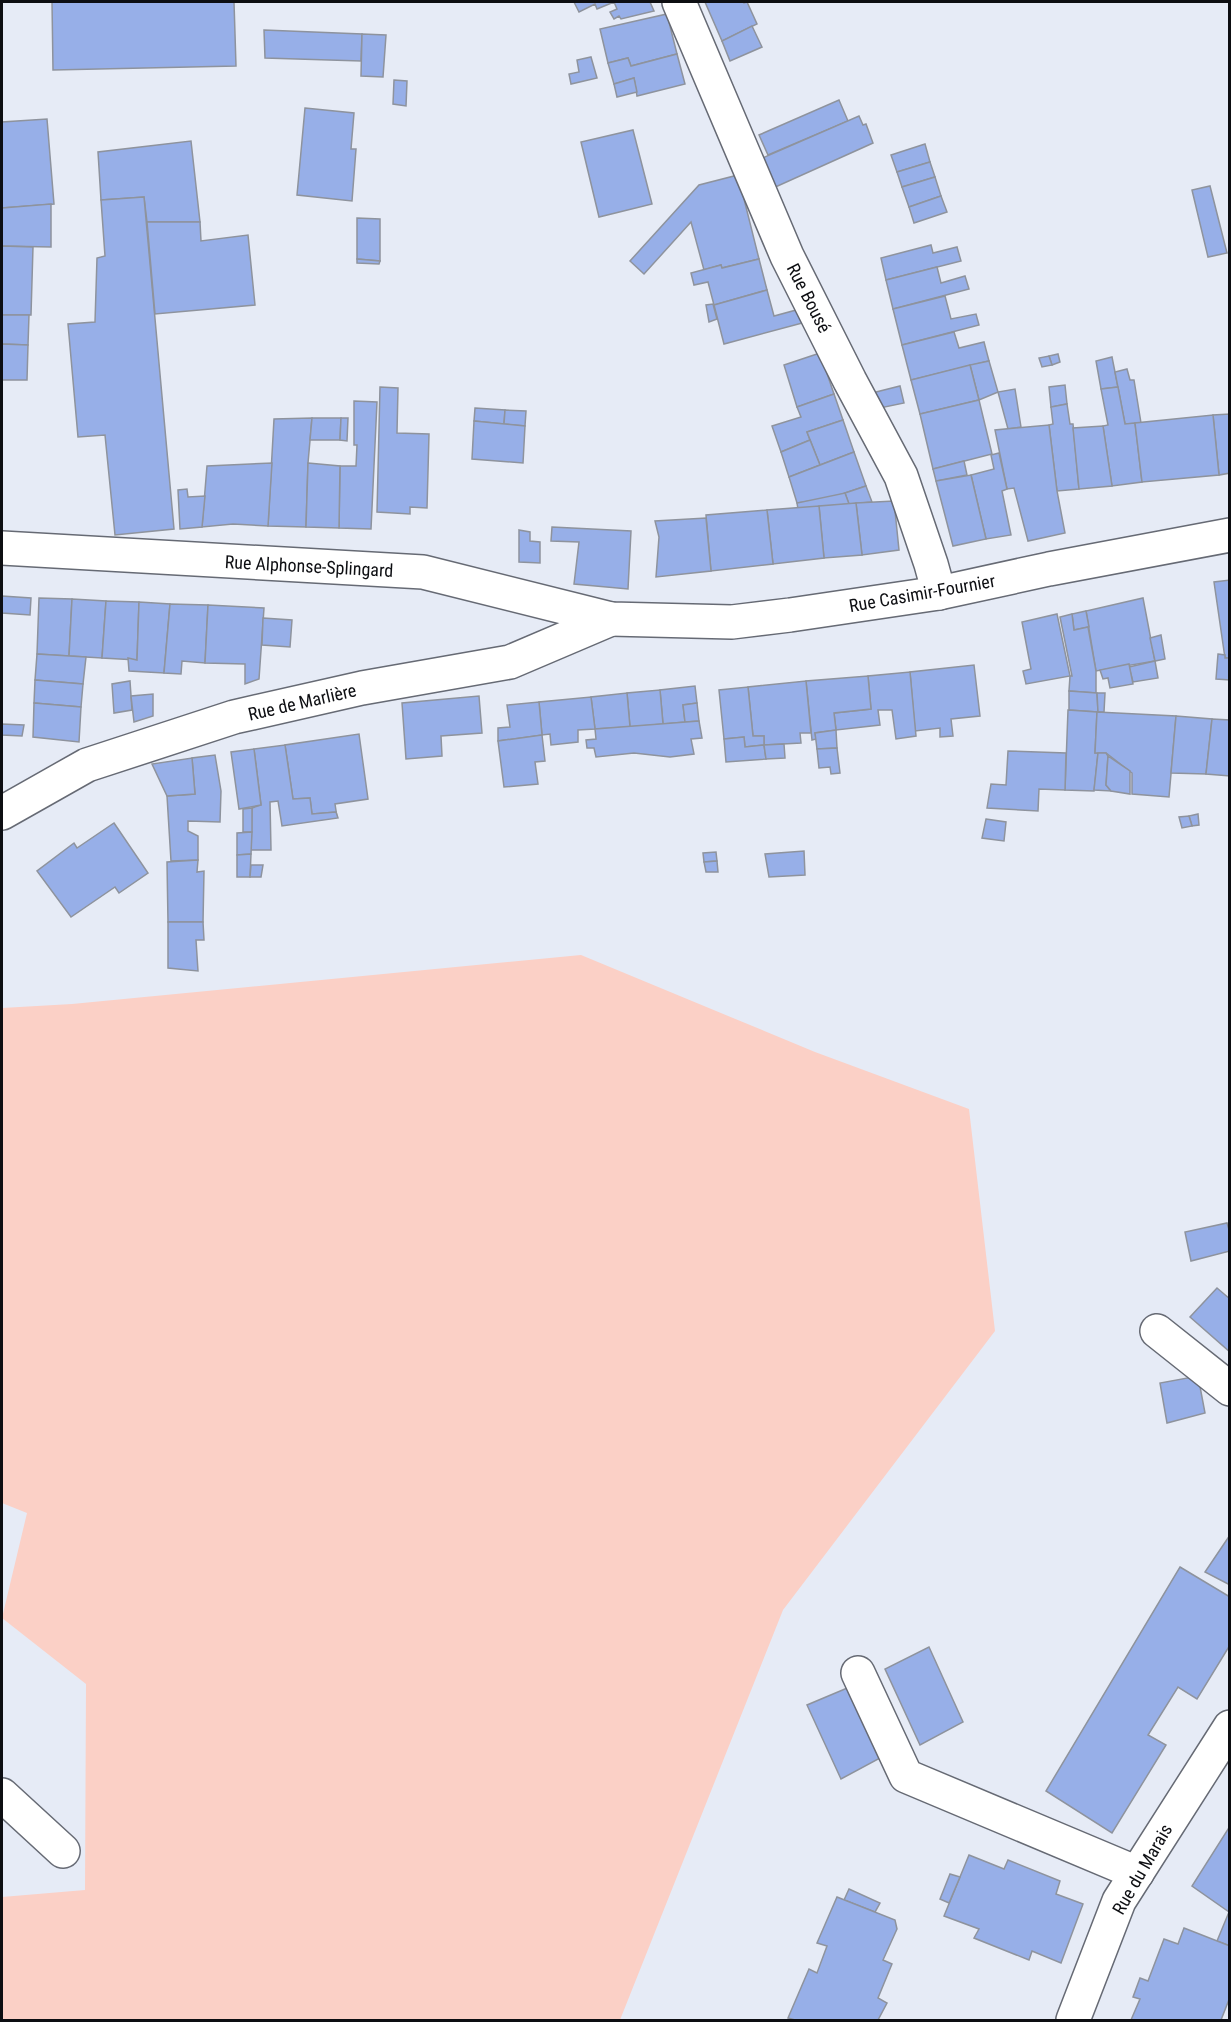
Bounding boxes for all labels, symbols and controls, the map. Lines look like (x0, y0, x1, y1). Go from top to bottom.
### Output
street label: Rue Bousé (783, 260, 835, 336)
street label: Rue Alphonse-Splingard (224, 551, 394, 581)
street label: Rue Casimir-Fournier (847, 570, 997, 616)
street label: Rue de Marlière (246, 679, 358, 725)
street label: Rue du Marais (1108, 1820, 1176, 1918)

